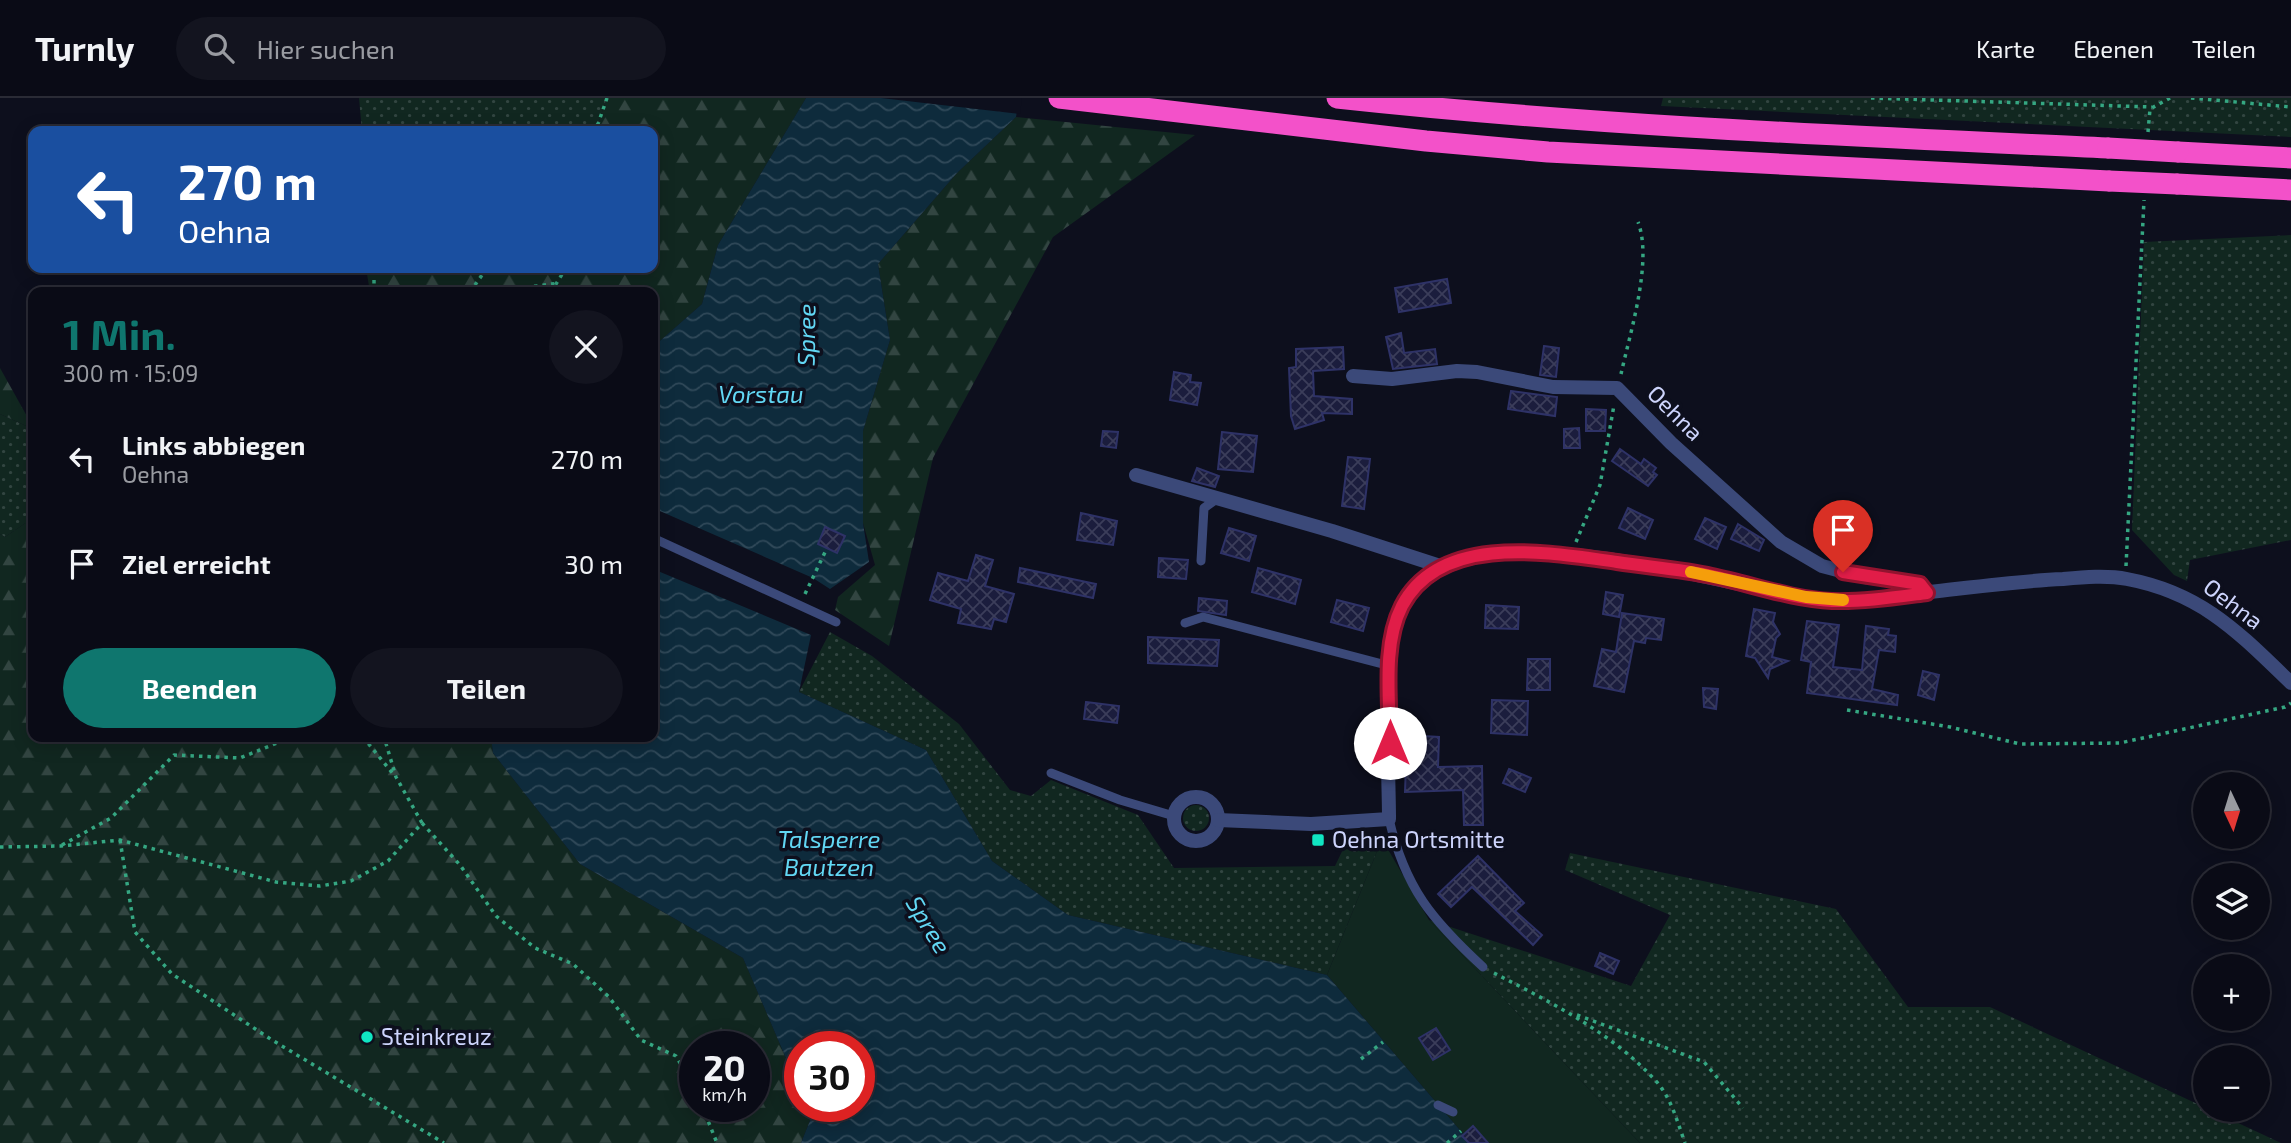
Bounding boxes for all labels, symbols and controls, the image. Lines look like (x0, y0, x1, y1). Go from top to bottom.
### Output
search box (176, 17, 666, 80)
text: Turnly (35, 28, 134, 68)
icon: search (200, 29, 238, 67)
text: Hier suchen (256, 33, 395, 64)
text: Karte (1976, 34, 2035, 63)
text: Ebenen (2073, 34, 2154, 63)
text: Teilen (2192, 34, 2256, 63)
text: 270 m (178, 151, 317, 210)
icon: left (63, 154, 154, 245)
text: Oehna (178, 211, 271, 249)
water label: Spree (790, 303, 821, 366)
text: 1 Min. (63, 308, 176, 358)
button: close (549, 310, 623, 384)
text: 300 m · 15:09 (63, 359, 198, 387)
water label: Vorstau (718, 379, 804, 408)
street label: Oehna (1642, 379, 1709, 446)
text: Links abbiegen (122, 429, 306, 460)
icon: left (63, 440, 101, 478)
text: 270 m (551, 443, 623, 474)
text: Oehna (122, 460, 189, 488)
pin (1813, 500, 1873, 572)
icon: arrive (1824, 511, 1862, 549)
icon: arrive (63, 545, 101, 583)
text: Ziel erreicht (122, 548, 271, 579)
text: 30 m (564, 548, 623, 579)
street label: Oehna (2198, 572, 2269, 635)
button: Beenden (63, 648, 336, 728)
button: Teilen (350, 648, 623, 728)
position arrow (1353, 706, 1427, 780)
north arrow (2193, 772, 2270, 849)
map controls (2193, 772, 2270, 1122)
water label: Talsperre Bautzen (778, 824, 880, 881)
place label: Oehna Ortsmitte (1332, 825, 1505, 853)
marker: Oehna Ortsmitte (1310, 832, 1326, 848)
button: layers (2193, 863, 2270, 940)
water label: Spree (901, 890, 958, 959)
button: + (2193, 954, 2270, 1031)
place label: Steinkreuz (381, 1022, 492, 1050)
marker: Steinkreuz (359, 1029, 375, 1045)
speed limit sign: 30 (784, 1031, 875, 1122)
button: − (2193, 1045, 2270, 1122)
text: 20 (703, 1046, 746, 1088)
text: km/h (702, 1083, 747, 1105)

